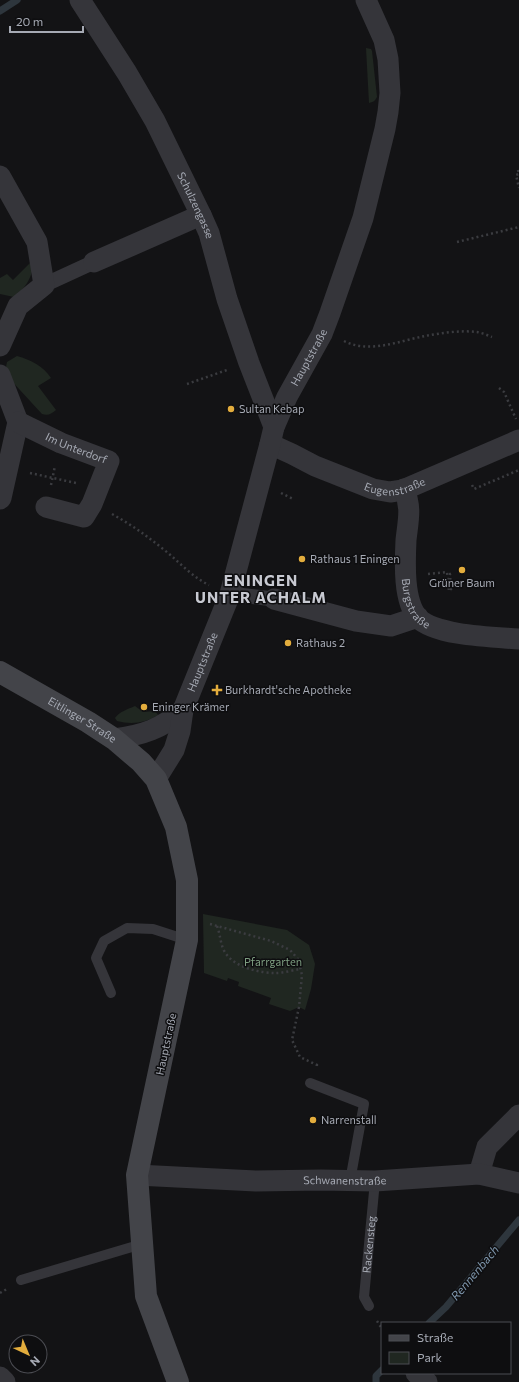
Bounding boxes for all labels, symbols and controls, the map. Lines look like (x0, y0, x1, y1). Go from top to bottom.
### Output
scale bar (10, 8, 83, 34)
text: 20 m (16, 14, 43, 28)
street label: Schulzengasse (175, 170, 217, 240)
street label: Hauptstraße (287, 327, 329, 388)
place label: Sultan Kebap (239, 402, 305, 415)
marker: Sultan Kebap (226, 404, 236, 414)
street label: Im Unterdorf (44, 429, 110, 466)
street label: Eugenstraße (363, 474, 427, 498)
place label: Rathaus 1 Eningen (310, 552, 400, 565)
marker: Rathaus 1 Eningen (297, 554, 307, 564)
marker: Grüner Baum (457, 565, 467, 575)
district label: ENINGEN UNTER ACHALM (195, 571, 327, 606)
place label: Grüner Baum (429, 576, 495, 589)
street label: Burgstraße (400, 578, 433, 631)
street label: Hauptstraße (184, 630, 220, 694)
place label: Rathaus 2 (296, 636, 345, 649)
marker: Rathaus 2 (283, 638, 293, 648)
place label: Burkhardt'sche Apotheke (225, 683, 352, 696)
marker: Burkhardt'sche Apotheke (212, 685, 222, 695)
street label: Eitlinger Straße (46, 694, 119, 745)
place label: Eninger Krämer (152, 700, 230, 713)
marker: Eninger Krämer (139, 702, 149, 712)
park label: Pfarrgarten (244, 955, 302, 968)
street label: Hauptstraße (153, 1012, 178, 1076)
place label: Narrenstall (321, 1113, 377, 1126)
marker: Narrenstall (308, 1115, 318, 1125)
street label: Schwanenstraße (303, 1173, 387, 1187)
street label: Rackensteg (359, 1215, 378, 1274)
water label: Rennenbach (447, 1242, 501, 1303)
legend (381, 1322, 511, 1374)
text: Straße (417, 1330, 453, 1344)
north arrow (8, 1334, 48, 1374)
text: Park (417, 1350, 443, 1364)
text: N (28, 1354, 43, 1369)

